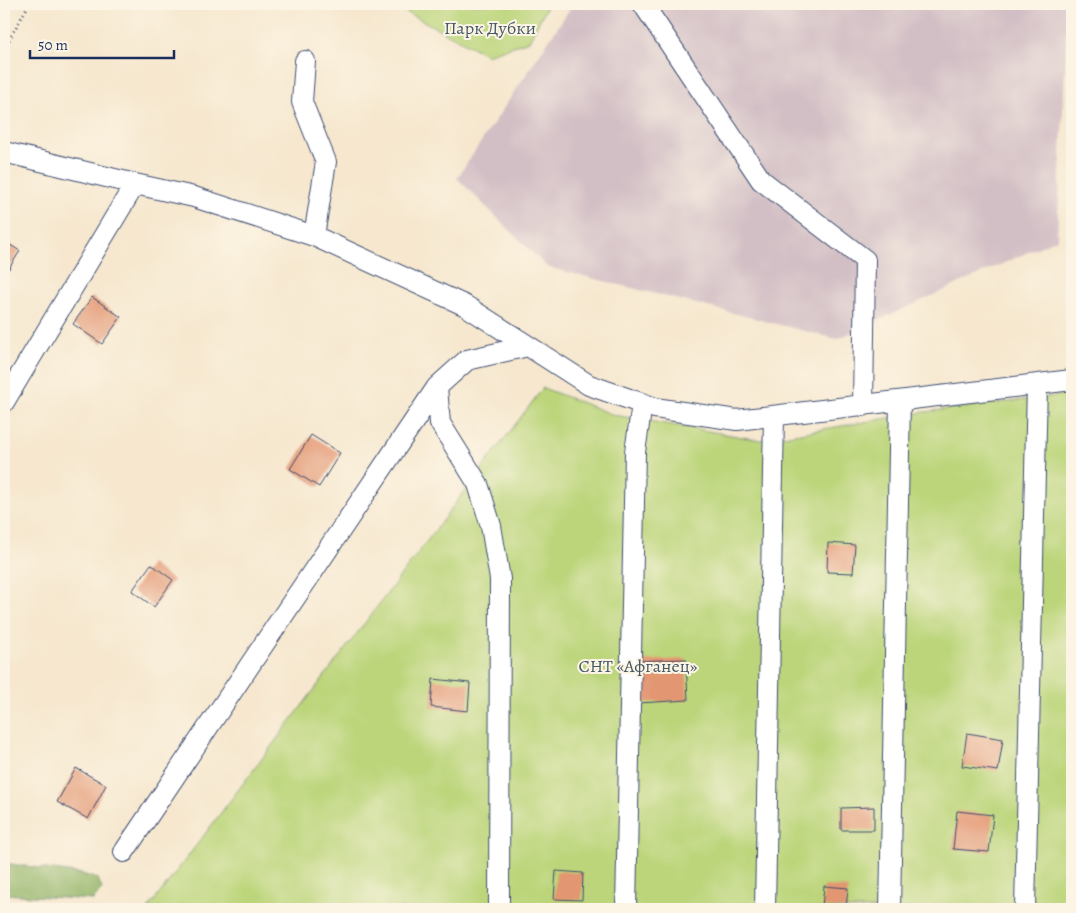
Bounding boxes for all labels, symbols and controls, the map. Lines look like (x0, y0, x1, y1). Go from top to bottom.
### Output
park label: Парк Дубки (444, 16, 536, 40)
scale bar (30, 28, 174, 60)
text: 50 m (38, 35, 68, 55)
park label: СНТ «Афганец» (579, 654, 698, 678)

